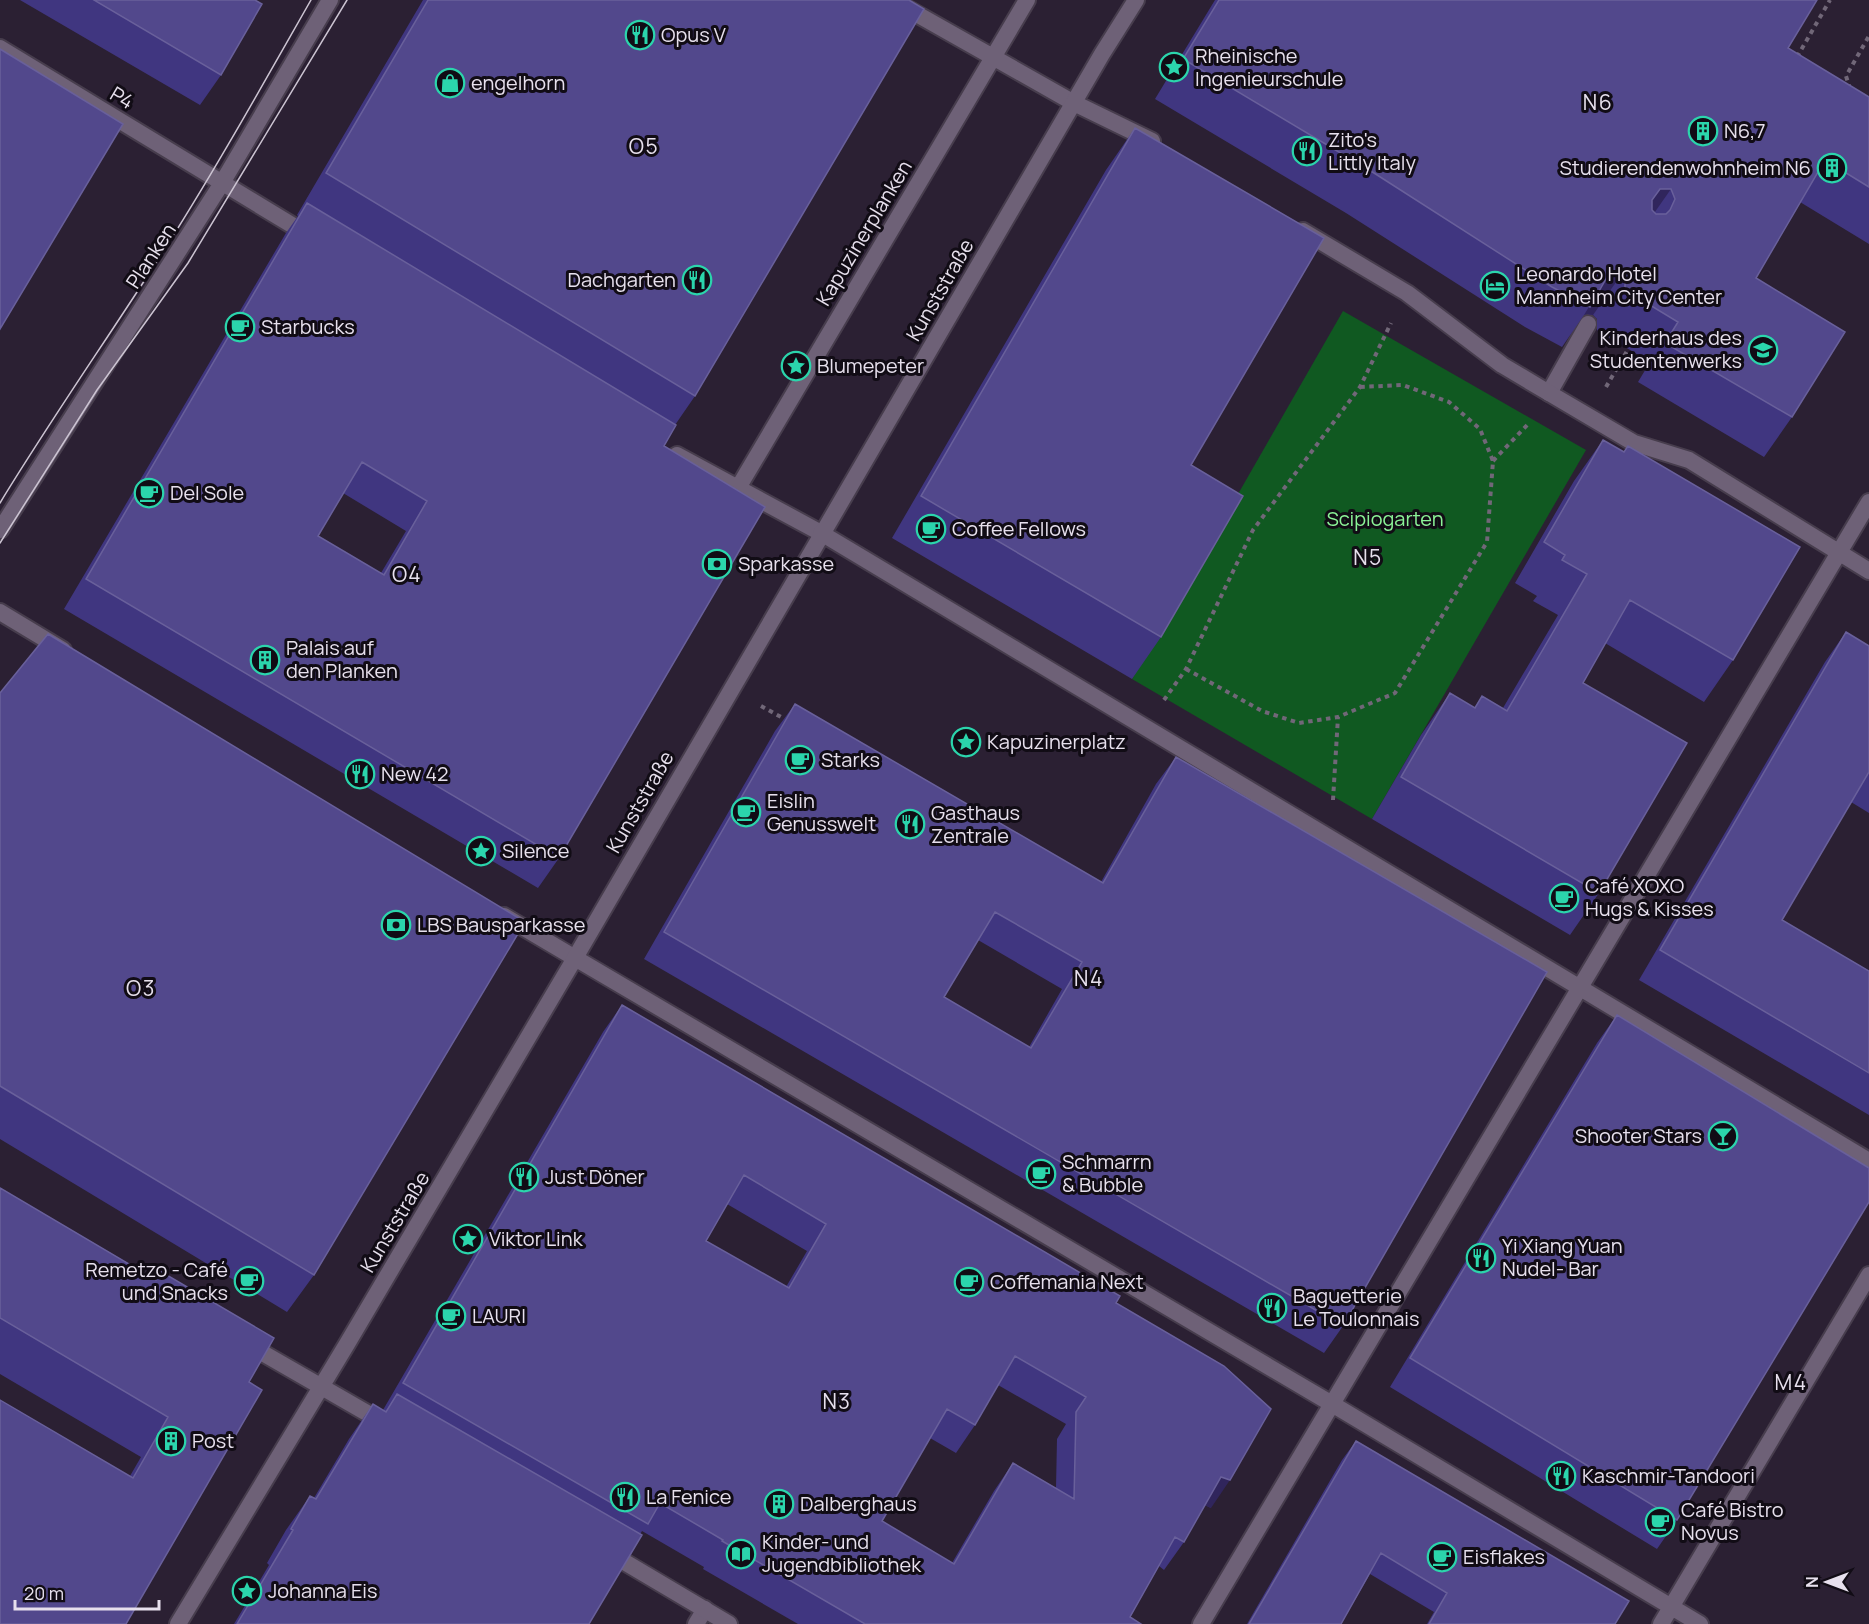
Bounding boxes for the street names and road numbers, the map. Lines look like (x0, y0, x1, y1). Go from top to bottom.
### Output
street label: P4 (106, 80, 139, 115)
street label: Kapuzinerplanken (809, 155, 918, 310)
street label: Planken (119, 218, 182, 294)
street label: Kunststraße (899, 234, 980, 346)
street label: Kunststraße (599, 746, 680, 858)
street label: Kunststraße (354, 1166, 435, 1277)

